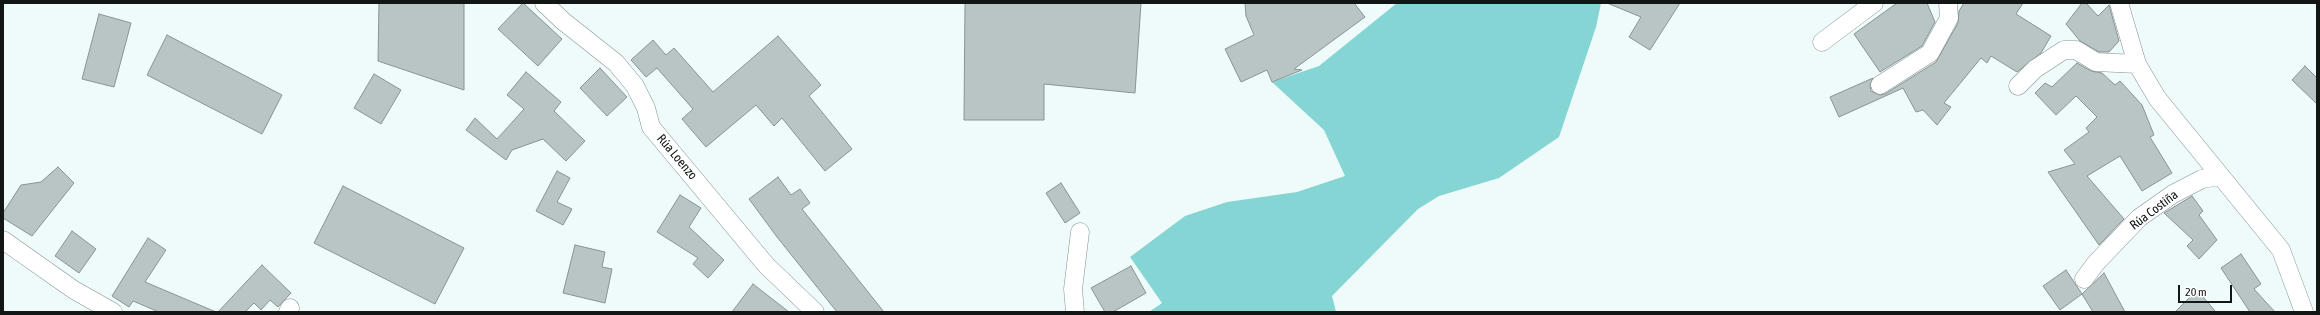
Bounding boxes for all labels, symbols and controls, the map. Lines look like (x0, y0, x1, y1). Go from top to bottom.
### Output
street label: Rúa Loenzo (653, 131, 701, 183)
street label: Rúa Costiña (2127, 187, 2181, 233)
scale bar (2180, 277, 2234, 303)
text: 20 m (2185, 285, 2207, 299)

